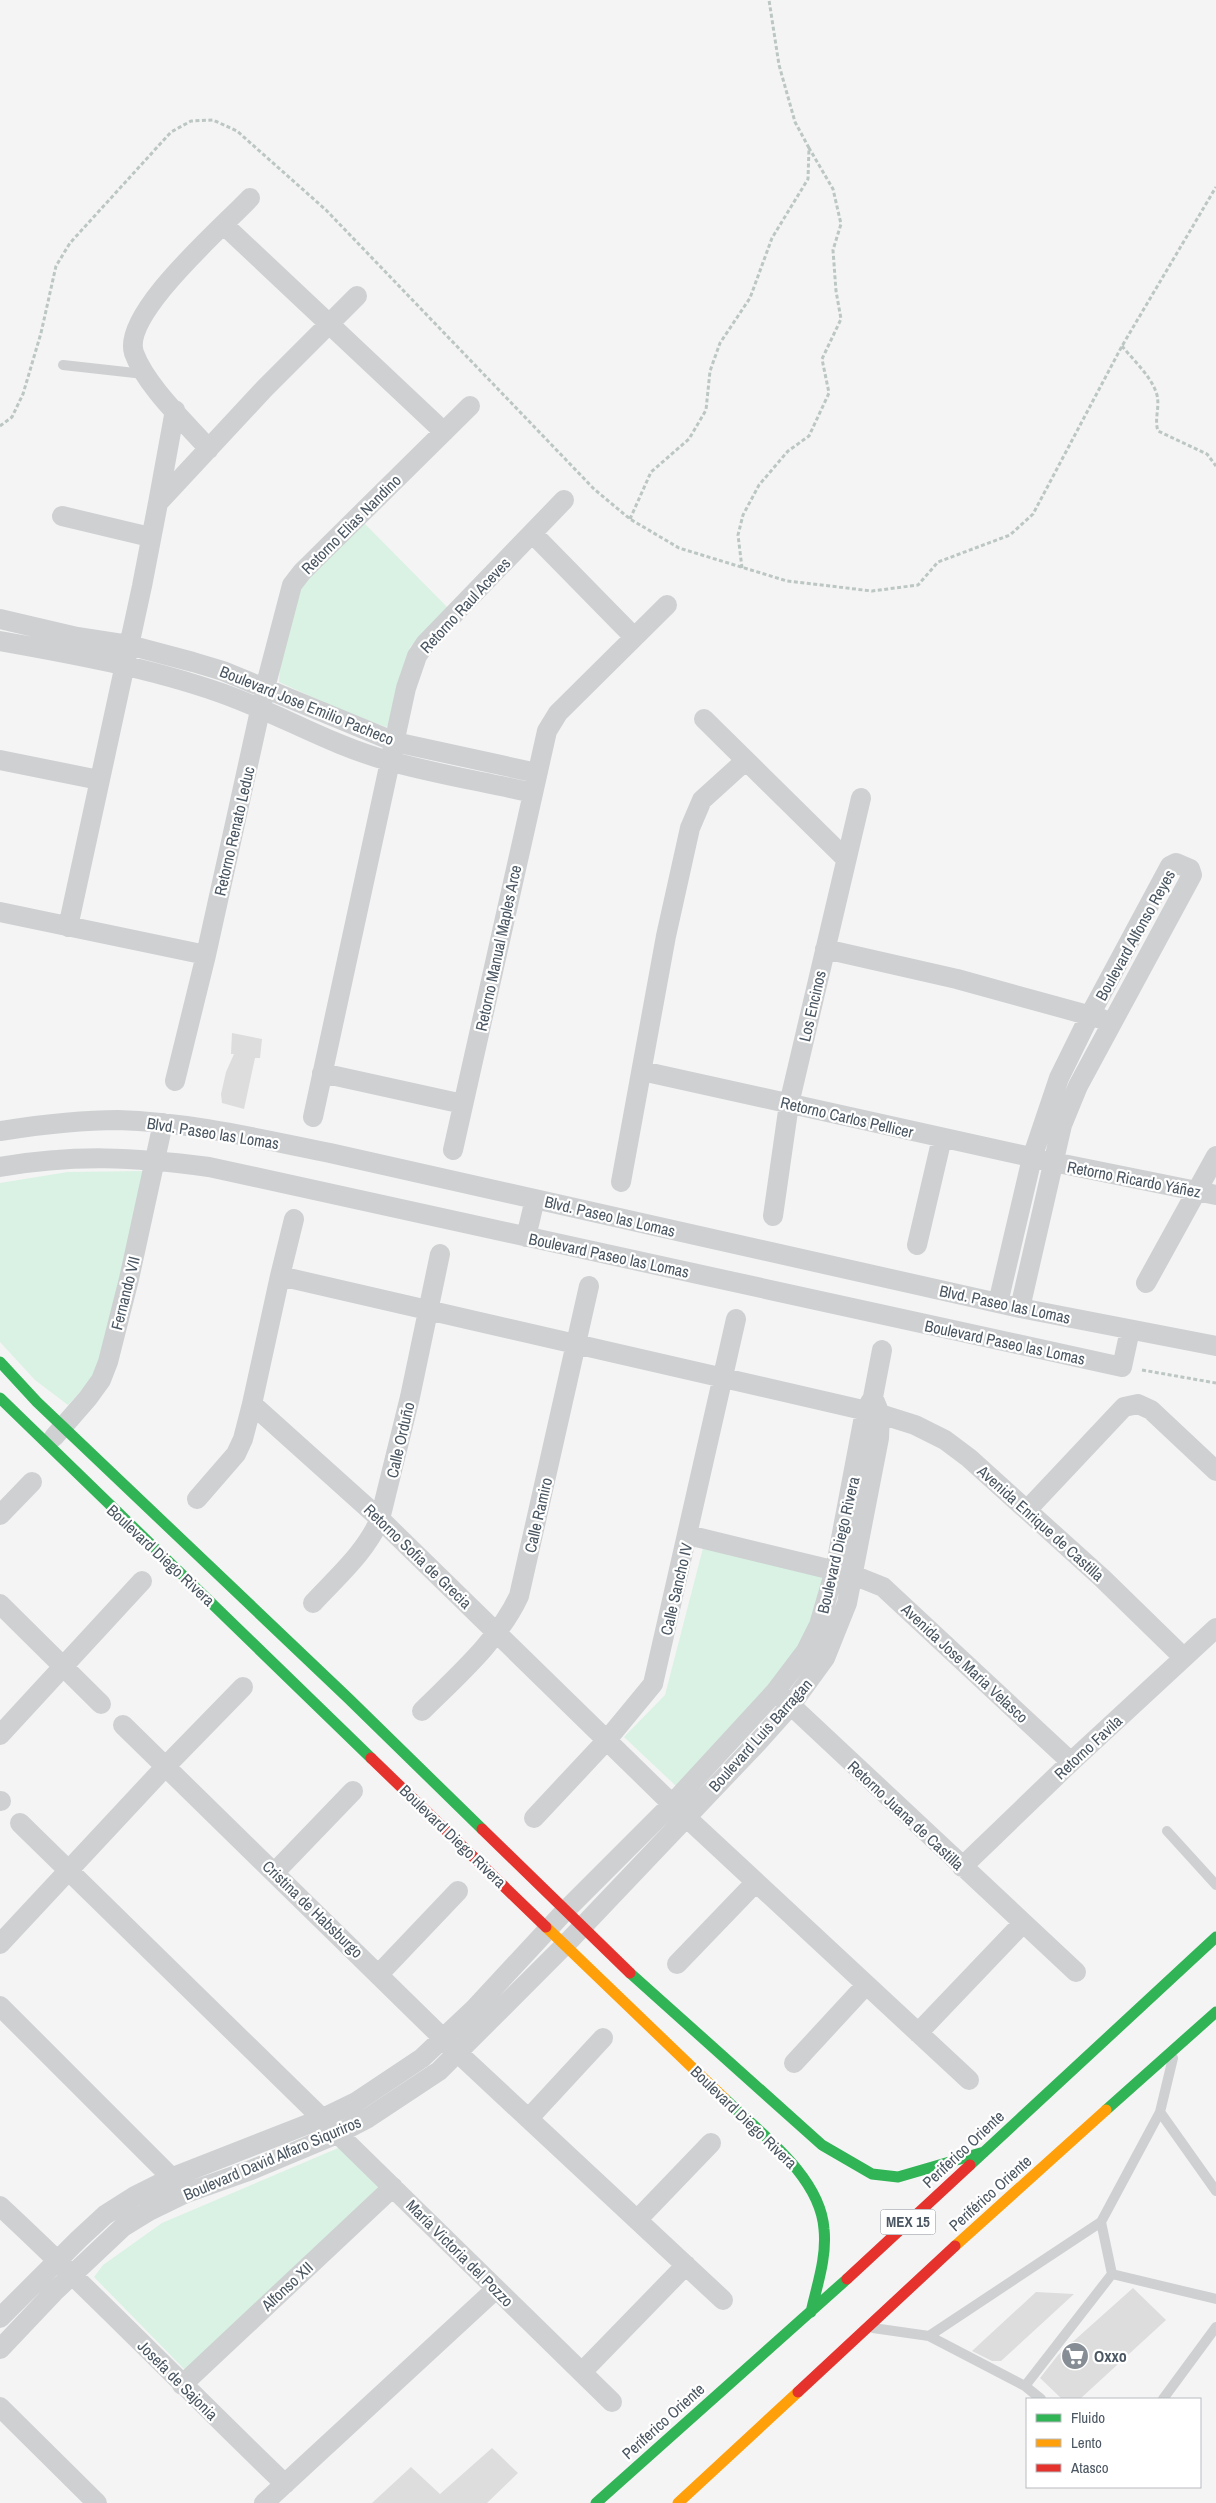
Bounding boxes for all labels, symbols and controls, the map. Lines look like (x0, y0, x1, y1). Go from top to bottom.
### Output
street label: Retorno Elias Nandino (296, 469, 406, 579)
street label: Retorno Raul Aceves (415, 552, 515, 658)
street label: Boulevard Jose Emilio Pacheco (217, 660, 397, 750)
street label: Retorno Renato Leduc (208, 764, 260, 898)
street label: Retorno Manual Maples Arce (470, 863, 526, 1033)
street label: Boulevard Alfonso Reyes (1090, 866, 1180, 1004)
street label: Los Encinos (793, 968, 831, 1044)
street label: Retorno Carlos Pellicer (778, 1091, 916, 1143)
street label: Blvd. Paseo las Lomas (145, 1112, 281, 1154)
street label: Retorno Ricardo Yáñez (1065, 1155, 1203, 1203)
street label: Blvd. Paseo las Lomas (543, 1190, 677, 1242)
street label: Boulevard Paseo las Lomas (527, 1227, 691, 1283)
street label: Fernando VII (105, 1254, 145, 1332)
street label: Blvd. Paseo las Lomas (937, 1279, 1073, 1329)
street label: Boulevard Paseo las Lomas (923, 1314, 1087, 1370)
street label: Calle Orduño (381, 1400, 419, 1480)
street label: Avenida Enrique de Castilla (972, 1460, 1110, 1586)
street label: Boulevard Diego Rivera (812, 1474, 865, 1616)
street label: Calle Ramiro (519, 1475, 557, 1555)
street label: Boulevard Diego Rivera (102, 1499, 220, 1611)
street label: Retorno Sofia de Grecia (359, 1499, 477, 1614)
street label: Calle Sancho IV (655, 1540, 697, 1637)
street label: Avenida Jose Maria Velasco (896, 1598, 1033, 1728)
street label: Boulevard Luis Barragan (703, 1674, 817, 1796)
street label: Retorno Favila (1049, 1709, 1127, 1784)
street label: Retorno Juana de Castilla (843, 1755, 969, 1875)
street label: Boulevard Diego Rivera (395, 1779, 512, 1893)
street label: Cristina de Habsburgo (258, 1855, 368, 1963)
street label: Boulevard Diego Rivera (686, 2060, 803, 2174)
street label: Periferico Oriente (917, 2105, 1009, 2193)
street label: Boulevard David Alfaro Siquriros (180, 2111, 364, 2205)
street label: Periférico Oriente (944, 2150, 1036, 2236)
street label: María Victoria del Pozzo (402, 2195, 518, 2311)
road number: MEX 15 (880, 2210, 936, 2234)
street label: Alfonso XII (256, 2256, 318, 2316)
street label: Josefa de Sajonia (133, 2335, 223, 2425)
supermarket icon: Oxxo (1060, 2341, 1090, 2371)
place label: Oxxo (1094, 2345, 1127, 2367)
street label: Periferico Oriente (617, 2378, 709, 2464)
legend (1026, 2398, 1201, 2488)
text: Fluido (1071, 2407, 1105, 2428)
text: Lento (1071, 2432, 1102, 2453)
text: Atasco (1070, 2457, 1109, 2478)

